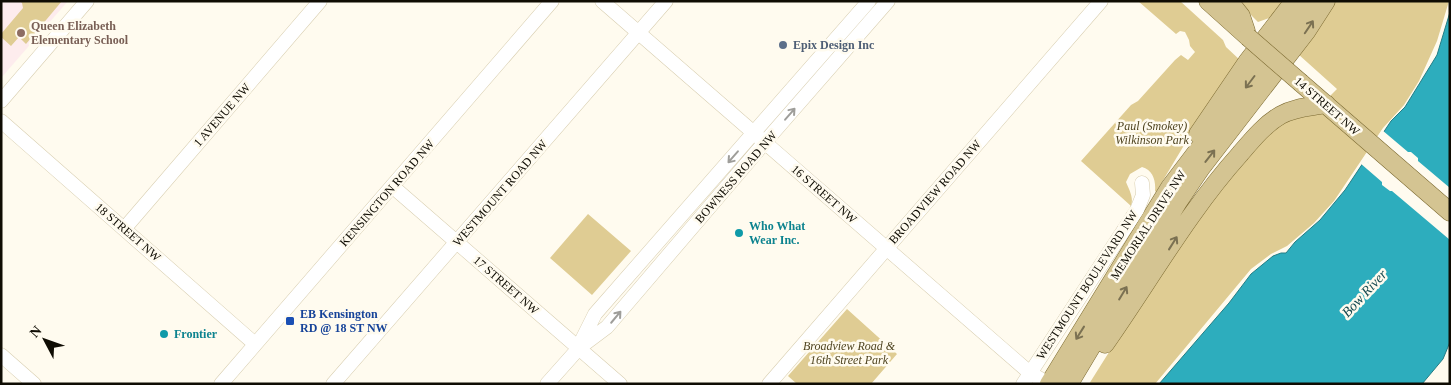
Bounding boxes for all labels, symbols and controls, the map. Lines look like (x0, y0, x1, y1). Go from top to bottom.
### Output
place label: Queen Elizabeth Elementary School (31, 19, 129, 47)
one-way arrow (1304, 20, 1314, 34)
marker: Queen Elizabeth Elementary School (15, 27, 27, 39)
place label: Epix Design Inc (793, 38, 875, 52)
marker: Epix Design Inc (777, 39, 789, 51)
street label: 14 STREET NW (1292, 74, 1363, 139)
one-way arrow (1245, 75, 1255, 89)
street label: 1 AVENUE NW (191, 80, 254, 149)
one-way arrow (784, 107, 796, 120)
park label: Paul (Smokey) Wilkinson Park (1115, 119, 1189, 147)
street label: BOWNESS ROAD NW (692, 128, 780, 226)
street label: KENSINGTON ROAD NW (337, 136, 438, 249)
street label: WESTMOUNT ROAD NW (450, 136, 550, 249)
street label: BROADVIEW ROAD NW (886, 137, 984, 247)
one-way arrow (727, 150, 739, 163)
one-way arrow (1204, 150, 1215, 163)
street label: 16 STREET NW (789, 162, 860, 227)
street label: MEMORIAL DRIVE NW (1107, 167, 1189, 282)
street label: 18 STREET NW (93, 200, 164, 265)
street label: WESTMOUNT BOULEVARD NW (1034, 207, 1141, 362)
place label: Who What Wear Inc. (749, 219, 805, 247)
marker: Who What Wear Inc. (733, 227, 745, 239)
one-way arrow (1168, 237, 1178, 251)
street label: 17 STREET NW (471, 253, 542, 318)
water label: Bow River (1339, 266, 1390, 320)
one-way arrow (1119, 287, 1129, 301)
place label: EB Kensington RD @ 18 ST NW (300, 307, 388, 335)
one-way arrow (611, 311, 622, 324)
north arrow (20, 315, 70, 365)
marker: EB Kensington RD @ 18 ST NW (284, 315, 296, 327)
text: N (27, 323, 45, 341)
one-way arrow (1075, 326, 1085, 340)
place label: Frontier (174, 327, 218, 341)
marker: Frontier (158, 328, 170, 340)
park label: Broadview Road & 16th Street Park (803, 339, 896, 367)

